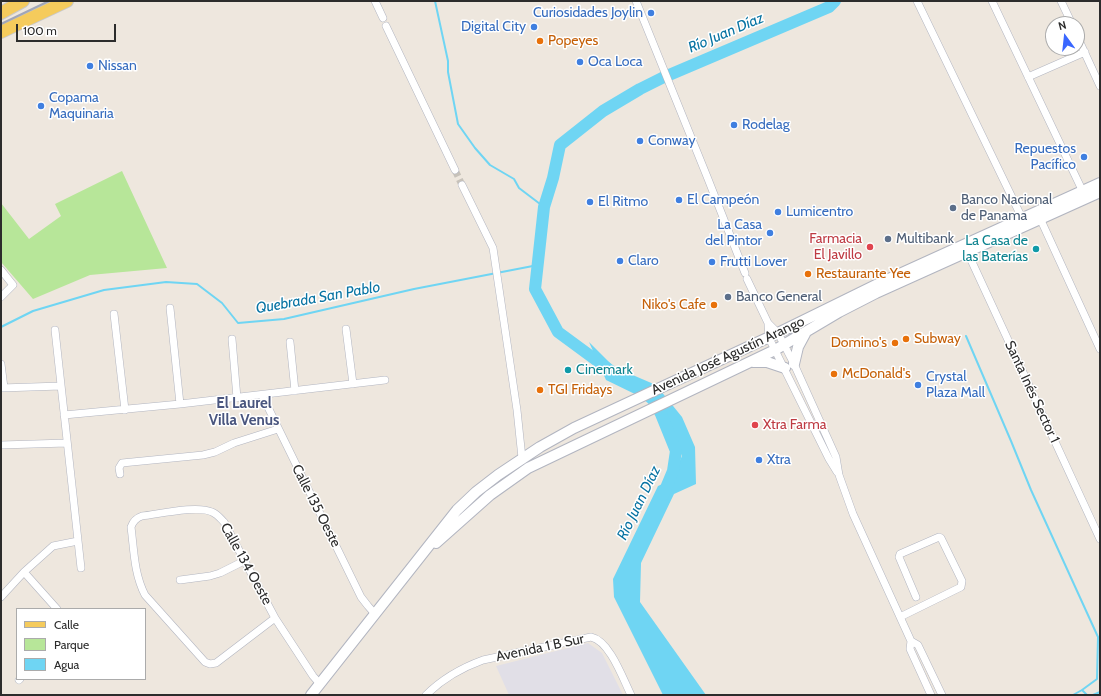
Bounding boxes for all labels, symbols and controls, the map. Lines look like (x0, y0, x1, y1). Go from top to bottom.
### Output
place label: Curiosidades Joylin (533, 5, 643, 21)
marker: Curiosidades Joylin (646, 8, 656, 18)
water label: Río Juan Díaz (686, 9, 766, 57)
scale bar (18, 16, 118, 42)
north arrow (1045, 16, 1085, 56)
text: N (1057, 18, 1068, 33)
place label: Digital City (461, 19, 526, 35)
marker: Digital City (529, 22, 539, 32)
text: 100 m (23, 23, 57, 38)
place label: Popeyes (548, 33, 598, 49)
marker: Popeyes (535, 36, 545, 46)
place label: Oca Loca (588, 54, 643, 70)
marker: Oca Loca (575, 57, 585, 67)
place label: Nissan (98, 58, 137, 74)
marker: Nissan (85, 61, 95, 71)
place label: Copama Maquinaria (49, 90, 114, 122)
marker: Copama Maquinaria (36, 101, 46, 111)
place label: Rodelag (742, 117, 790, 133)
marker: Rodelag (729, 120, 739, 130)
place label: Conway (648, 133, 695, 149)
marker: Conway (635, 136, 645, 146)
place label: Repuestos Pacífico (1014, 141, 1076, 174)
marker: Repuestos Pacífico (1079, 152, 1089, 162)
place label: El Campeón (687, 192, 759, 208)
place label: Banco Nacional de Panama (961, 192, 1052, 224)
place label: El Ritmo (598, 194, 648, 210)
marker: El Campeón (674, 195, 684, 205)
marker: El Ritmo (585, 197, 595, 207)
marker: Banco Nacional de Panama (948, 203, 958, 213)
place label: Lumicentro (786, 204, 853, 220)
marker: Lumicentro (773, 207, 783, 217)
place label: La Casa del Pintor (705, 217, 762, 250)
marker: La Casa del Pintor (765, 228, 775, 238)
place label: Farmacia El Javillo (809, 231, 862, 264)
place label: Multibank (896, 231, 954, 247)
place label: La Casa de las Baterías (962, 233, 1028, 266)
marker: Multibank (883, 234, 893, 244)
marker: Farmacia El Javillo (865, 242, 875, 252)
marker: La Casa de las Baterías (1031, 244, 1041, 254)
place label: Claro (628, 253, 659, 269)
place label: Frutti Lover (720, 254, 787, 270)
marker: Claro (615, 256, 625, 266)
marker: Frutti Lover (707, 257, 717, 267)
place label: Restaurante Yee (816, 266, 911, 282)
marker: Restaurante Yee (803, 269, 813, 279)
water label: Quebrada San Pablo (254, 278, 382, 318)
place label: Banco General (736, 289, 822, 305)
marker: Banco General (723, 292, 733, 302)
place label: Niko's Cafe (642, 297, 706, 313)
marker: Niko's Cafe (709, 300, 719, 310)
street label: Avenida José Agustín Arango (649, 313, 807, 399)
place label: Subway (914, 331, 961, 347)
marker: Subway (901, 334, 911, 344)
place label: Domino's (831, 335, 887, 351)
marker: Domino's (890, 338, 900, 348)
street label: Santa Inés Sector 1 (1001, 338, 1063, 446)
place label: Cinemark (576, 362, 633, 378)
marker: Cinemark (563, 365, 573, 375)
place label: McDonald's (842, 366, 911, 382)
marker: McDonald's (829, 369, 839, 379)
place label: Crystal Plaza Mall (926, 369, 985, 402)
marker: Crystal Plaza Mall (913, 380, 923, 390)
place label: TGI Fridays (548, 382, 612, 398)
marker: TGI Fridays (535, 385, 545, 395)
district label: El Laurel Villa Venus (209, 395, 279, 430)
place label: Xtra Farma (763, 417, 826, 433)
marker: Xtra Farma (750, 420, 760, 430)
place label: Xtra (767, 452, 791, 468)
marker: Xtra (754, 455, 764, 465)
street label: Calle 135 Oeste (288, 462, 344, 550)
water label: Río Juan Díaz (613, 463, 665, 543)
street label: Calle 134 Oeste (217, 520, 275, 608)
legend (16, 608, 146, 680)
text: Calle (54, 617, 79, 632)
street label: Avenida 1 B Sur (494, 630, 586, 666)
text: Parque (54, 637, 89, 652)
text: Agua (54, 657, 79, 672)

